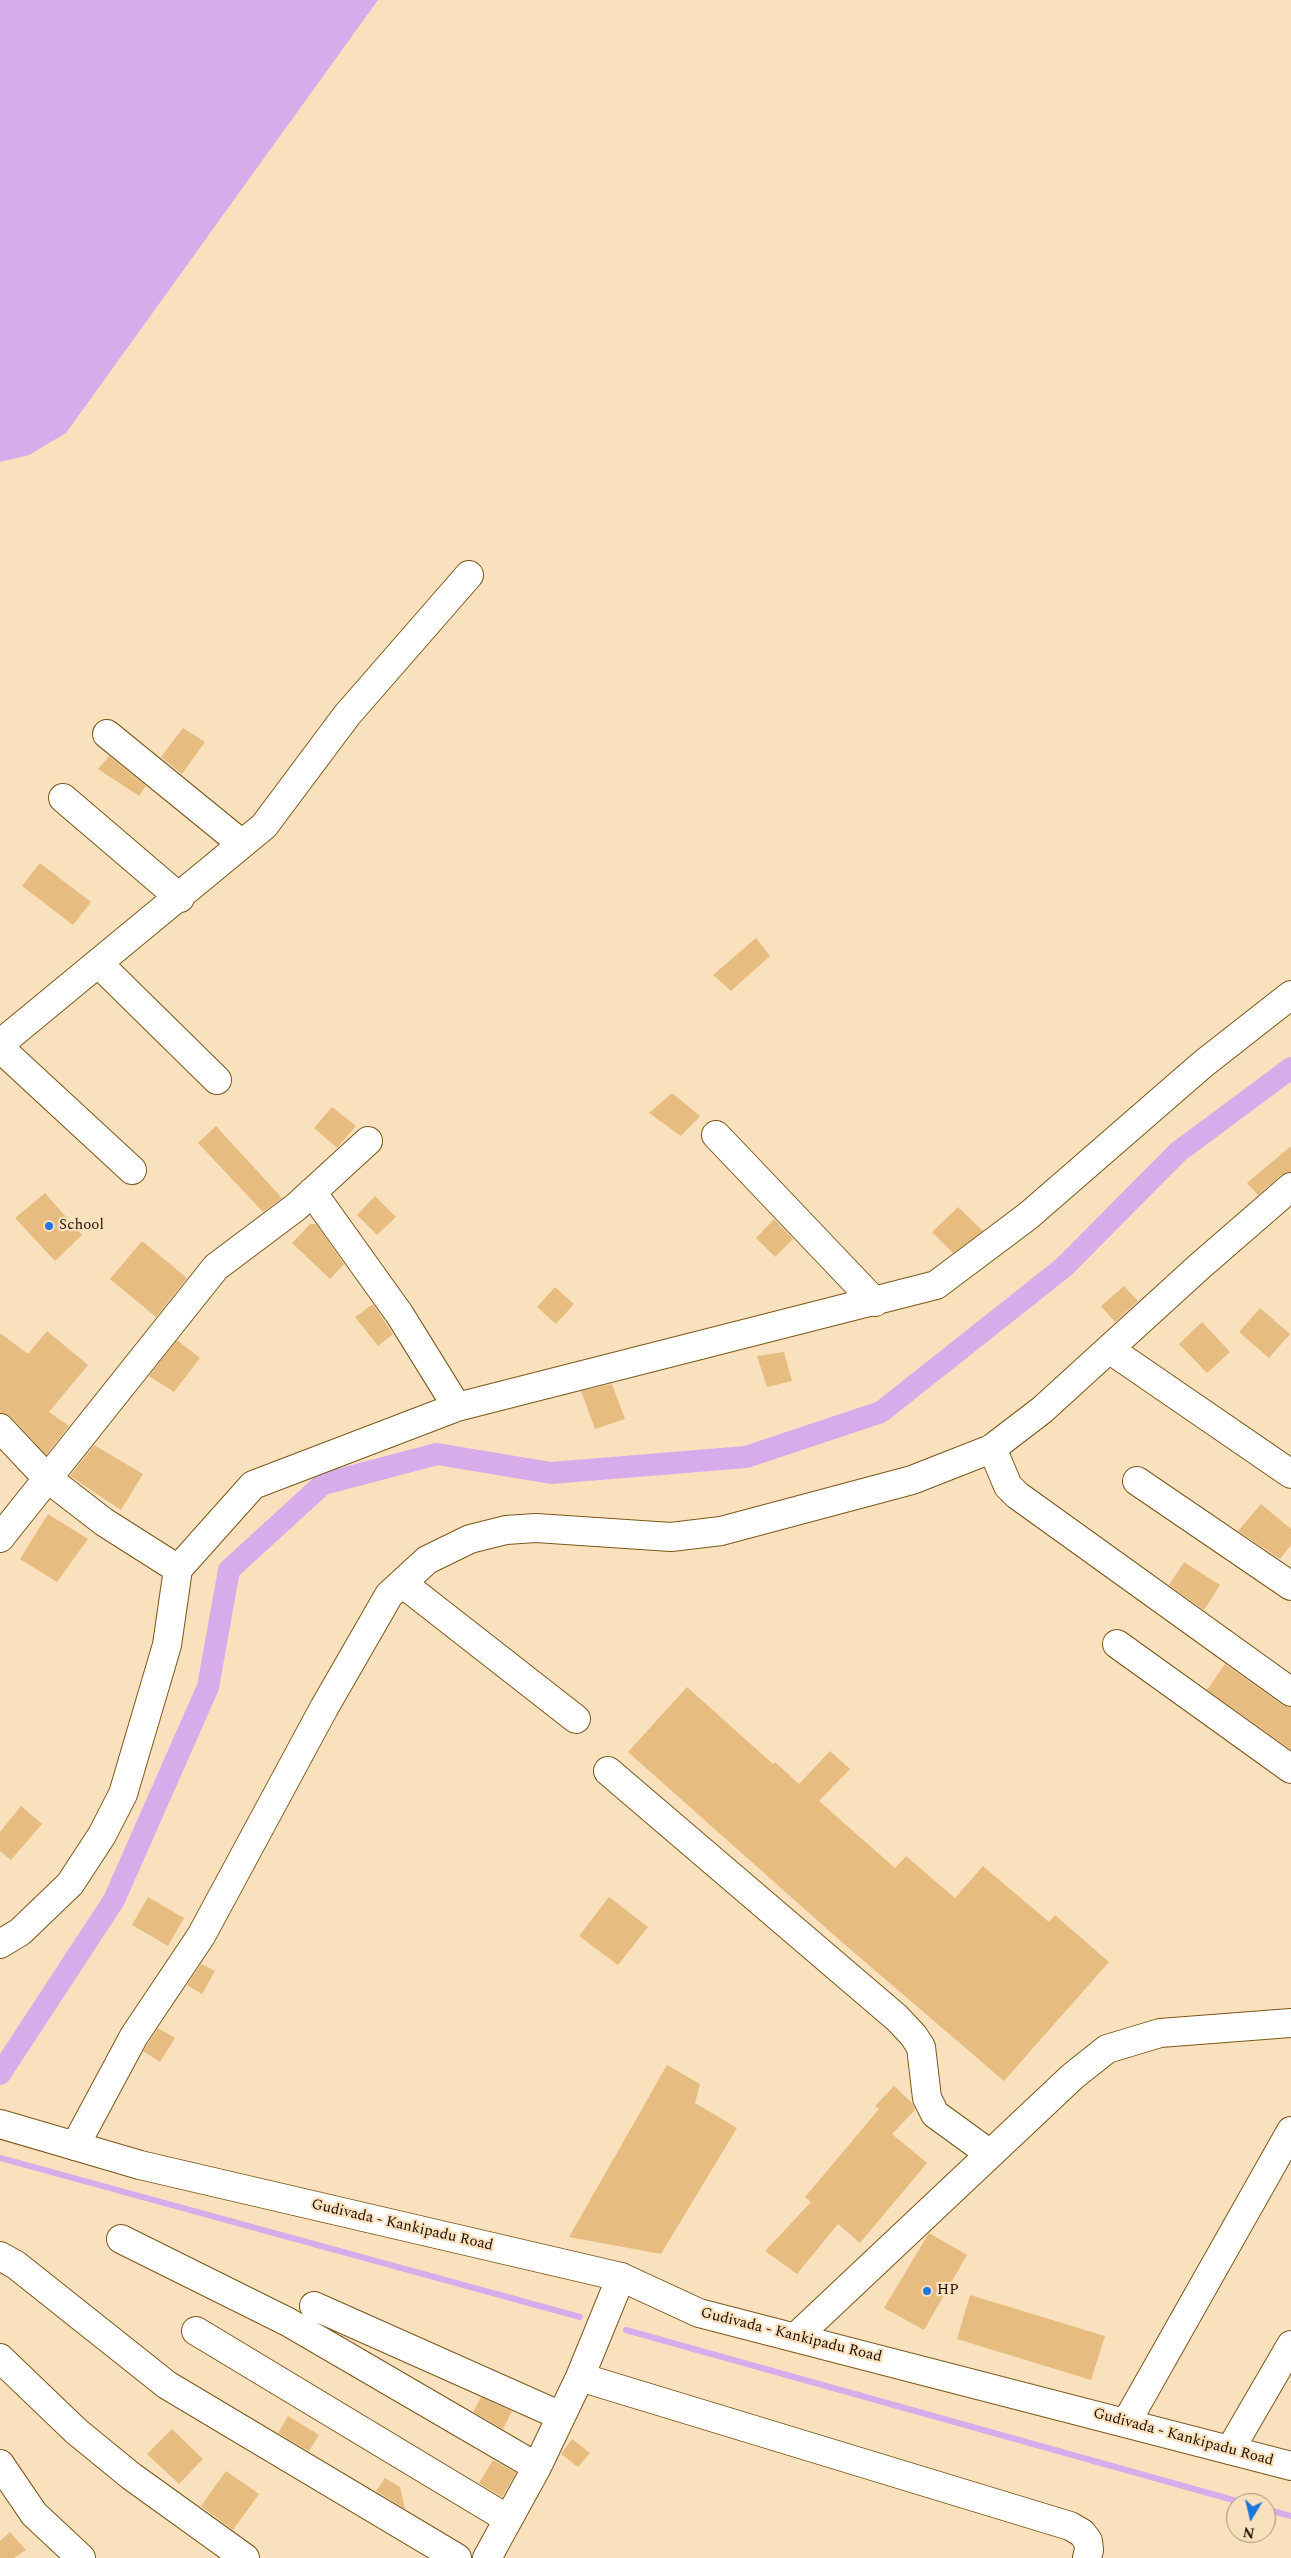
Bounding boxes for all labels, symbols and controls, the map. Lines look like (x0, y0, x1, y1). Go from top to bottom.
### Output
place label: School (59, 1217, 104, 1235)
marker: School (43, 1220, 55, 1232)
street label: Gudivada - Kankipadu Road (309, 2196, 495, 2256)
place label: HP (937, 2282, 959, 2300)
marker: HP (921, 2285, 933, 2297)
street label: Gudivada - Kankipadu Road (699, 2305, 883, 2367)
street label: Gudivada - Kankipadu Road (1091, 2405, 1275, 2471)
north arrow (1226, 2493, 1276, 2543)
text: N (1241, 2521, 1256, 2544)

